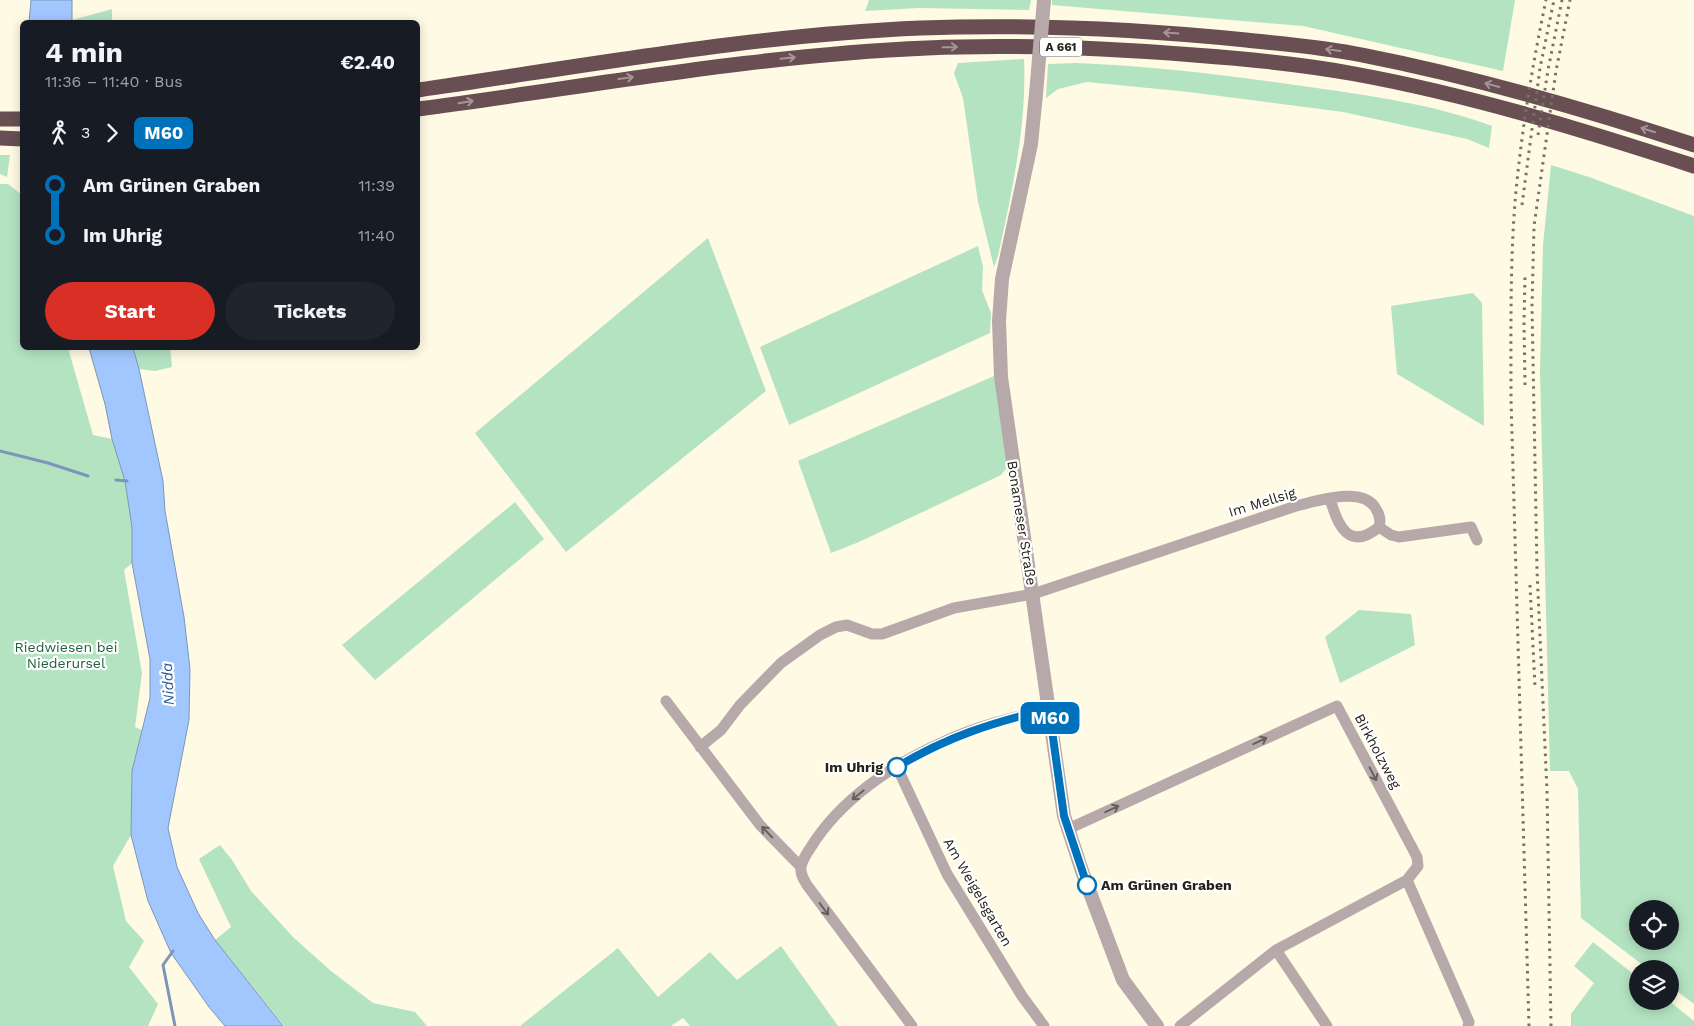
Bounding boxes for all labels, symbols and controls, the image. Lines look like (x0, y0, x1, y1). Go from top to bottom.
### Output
one-way arrow (1164, 29, 1180, 38)
text: 4 min (45, 36, 123, 69)
road number: A 661 (1040, 38, 1082, 56)
one-way arrow (942, 42, 958, 52)
one-way arrow (1325, 45, 1341, 55)
text: €2.40 (340, 51, 395, 74)
one-way arrow (779, 53, 795, 63)
text: 11:36 – 11:40 · Bus (45, 72, 183, 91)
one-way arrow (618, 73, 634, 83)
one-way arrow (1484, 80, 1500, 89)
one-way arrow (457, 97, 473, 107)
icon: walk (45, 119, 73, 147)
icon: forward (98, 119, 126, 147)
text: M60 (144, 122, 183, 143)
text: 3 (81, 123, 90, 142)
one-way arrow (1640, 125, 1656, 134)
text: Am Grünen Graben (83, 174, 260, 197)
text: 11:39 (359, 176, 395, 195)
text: Im Uhrig (83, 224, 162, 247)
text: 11:40 (358, 226, 395, 245)
button: Start (45, 282, 215, 340)
button: Tickets (225, 282, 395, 340)
street label: Bonameser Straße (1004, 459, 1040, 587)
street label: Im Mellsig (1227, 484, 1298, 520)
park label: Riedwiesen bei Niederursel (15, 639, 117, 671)
water label: Nidda (158, 662, 178, 706)
line badge: M60 (1021, 702, 1079, 734)
text: M60 (1030, 707, 1070, 728)
street label: Birkholzweg (1352, 711, 1405, 792)
one-way arrow (1252, 736, 1267, 746)
marker: Im Uhrig (887, 757, 907, 777)
place label: Im Uhrig (825, 759, 883, 775)
one-way arrow (1368, 767, 1378, 782)
one-way arrow (852, 790, 865, 801)
one-way arrow (1104, 803, 1119, 813)
one-way arrow (761, 826, 773, 838)
street label: Am Weigelsgarten (941, 835, 1015, 949)
marker: Am Grünen Graben (1077, 875, 1097, 895)
place label: Am Grünen Graben (1101, 877, 1232, 893)
map controls (1629, 900, 1679, 1010)
button: locate (1629, 900, 1679, 950)
one-way arrow (819, 902, 830, 915)
button: layers (1629, 960, 1679, 1010)

